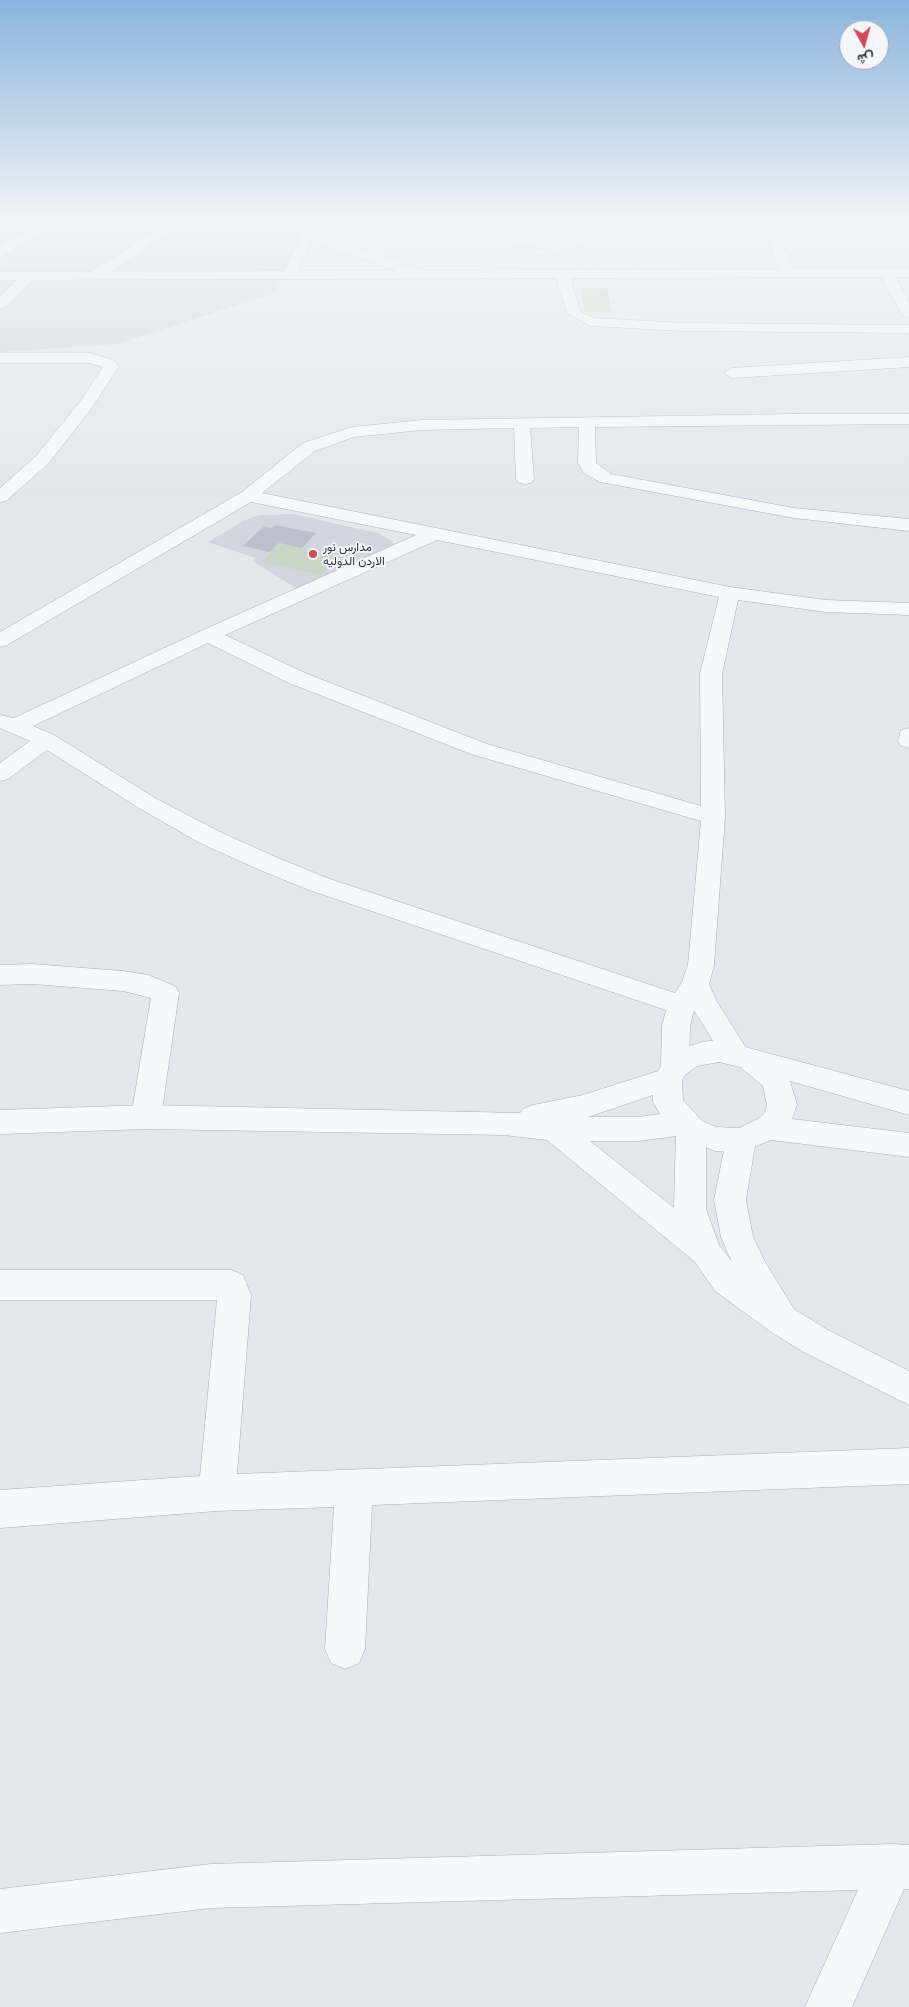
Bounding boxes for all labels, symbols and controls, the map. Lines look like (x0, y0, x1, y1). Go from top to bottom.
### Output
north arrow (839, 20, 889, 70)
text: ش (856, 49, 875, 69)
place label: مدارس نور الاردن الدوليه (323, 540, 385, 568)
marker: مدارس نور الاردن الدوليه (307, 548, 319, 560)

